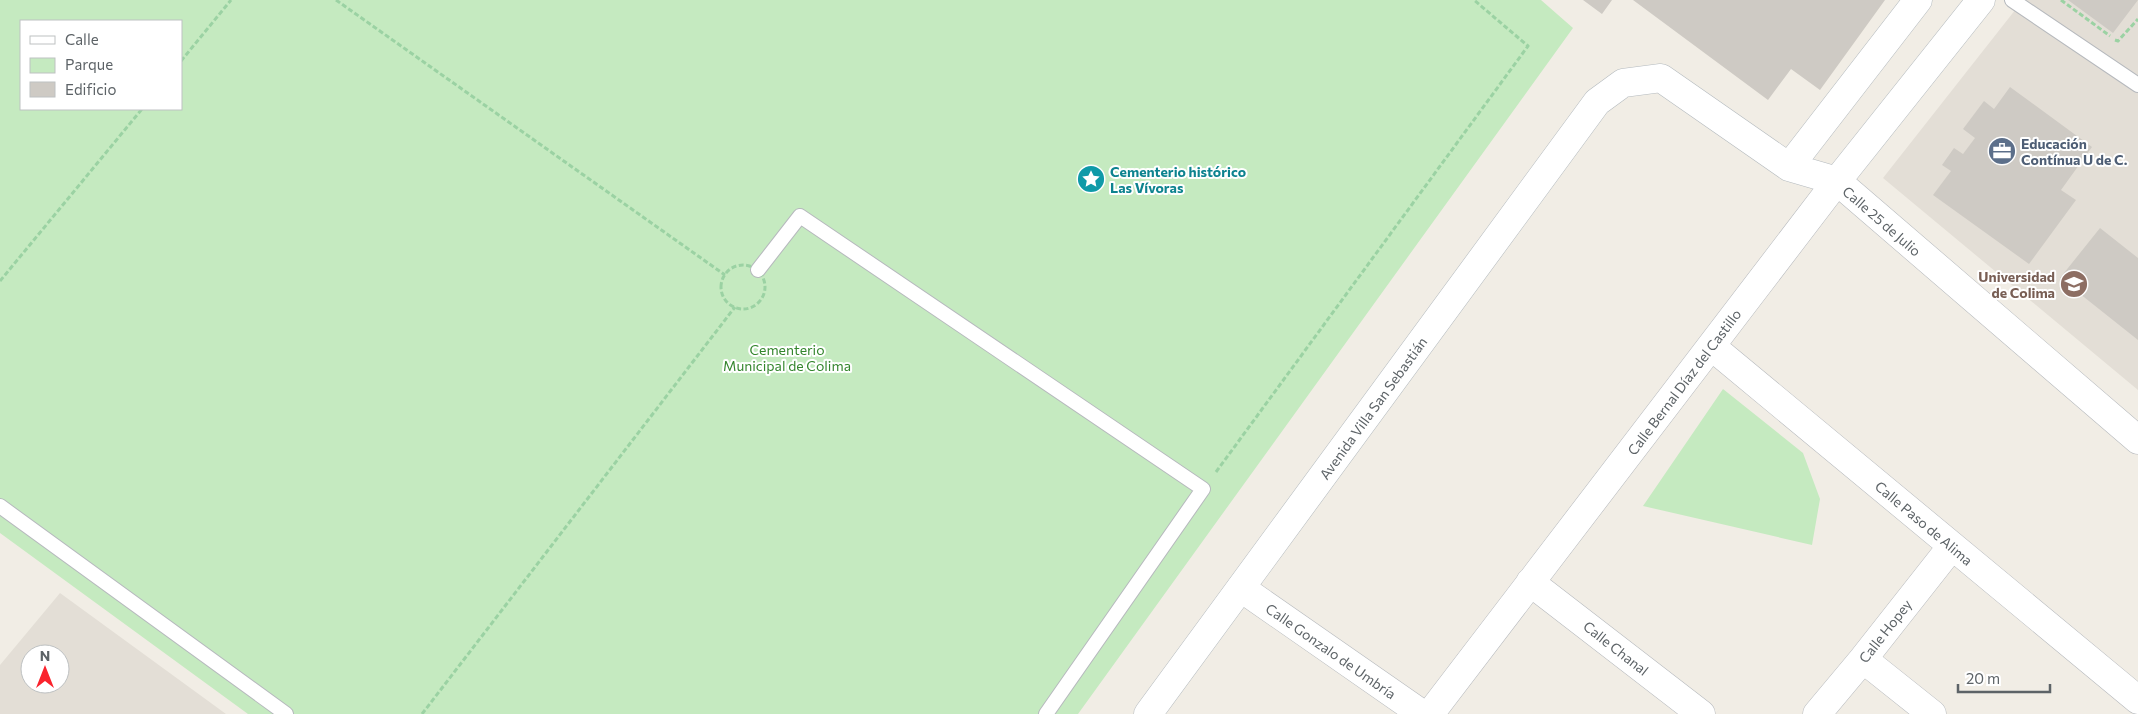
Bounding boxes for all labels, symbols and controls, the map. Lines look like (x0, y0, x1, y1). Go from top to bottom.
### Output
legend (20, 20, 182, 110)
text: Calle (65, 30, 99, 48)
text: Parque (65, 55, 113, 73)
text: Edificio (65, 80, 116, 98)
place label: Educación Contínua U de C. (2021, 135, 2128, 168)
office icon: Educación Contínua U de C. (1987, 136, 2017, 166)
place label: Cementerio histórico Las Vívoras (1110, 163, 1246, 196)
place icon: Cementerio histórico Las Vívoras (1076, 164, 1106, 194)
street label: Calle 25 de Julio (1839, 182, 1925, 260)
place label: Universidad de Colima (1978, 268, 2055, 301)
school or university icon: Universidad de Colima (2059, 269, 2089, 299)
street label: Calle Bernal Díaz del Castillo (1624, 306, 1744, 458)
street label: Avenida Villa San Sebastián (1316, 333, 1430, 483)
park label: Cementerio Municipal de Colima (723, 341, 851, 374)
street label: Calle Paso de Alima (1872, 477, 1976, 569)
street label: Calle Hopey (1855, 596, 1915, 666)
street label: Calle Gonzalo de Umbría (1263, 600, 1399, 702)
street label: Calle Chanal (1580, 617, 1652, 679)
north arrow (20, 644, 70, 694)
text: N (40, 647, 50, 664)
scale bar (1958, 662, 2050, 694)
text: 20 m (1966, 669, 2000, 687)

